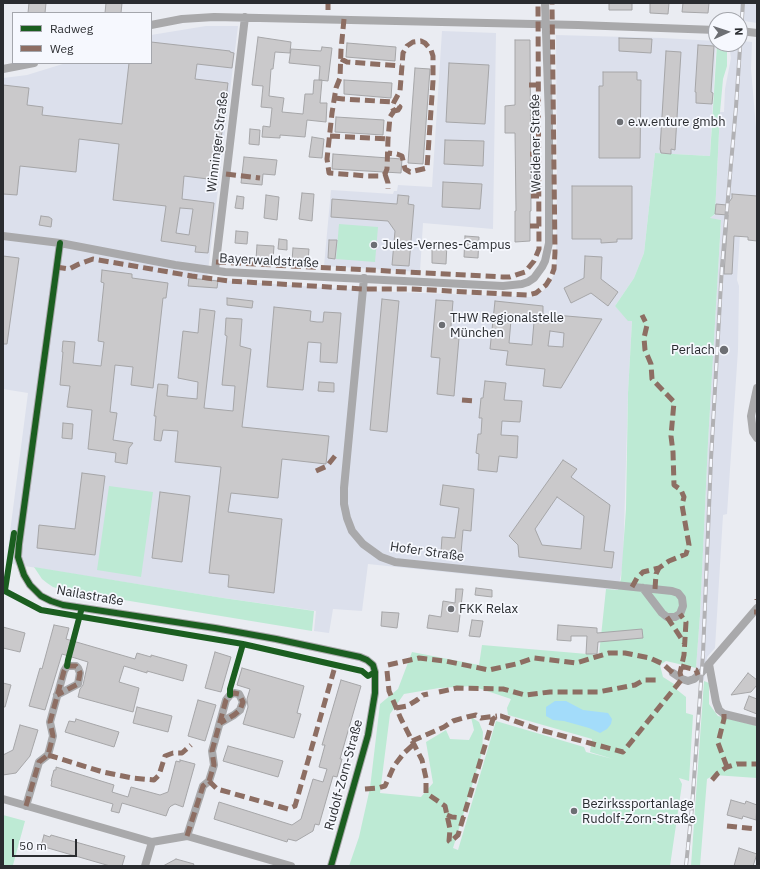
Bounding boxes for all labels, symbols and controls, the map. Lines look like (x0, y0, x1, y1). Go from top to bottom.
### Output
legend (12, 12, 152, 64)
north arrow (708, 12, 748, 52)
text: Radweg (50, 21, 93, 36)
text: N (732, 27, 746, 36)
text: Weg (50, 41, 73, 56)
street label: Winninger Straße (204, 91, 232, 193)
street label: Weidener Straße (527, 94, 545, 192)
place label: e.w.enture gmbh (628, 114, 726, 130)
marker: e.w.enture gmbh (615, 117, 625, 127)
place label: Jules-Vernes-Campus (382, 237, 511, 253)
marker: Jules-Vernes-Campus (369, 240, 379, 250)
street label: Bayerwaldstraße (219, 251, 319, 271)
place label: THW Regionalstelle München (450, 310, 564, 341)
marker: THW Regionalstelle München (437, 320, 447, 330)
place label: Perlach (671, 342, 715, 358)
marker: Perlach (718, 344, 730, 356)
street label: Hofer Straße (389, 539, 465, 565)
street label: Nailastraße (55, 582, 125, 610)
place label: FKK Relax (459, 601, 518, 617)
marker: FKK Relax (446, 604, 456, 614)
street label: Rudolf-Zorn-Straße (322, 718, 366, 832)
place label: Bezirkssportanlage Rudolf-Zorn-Straße (582, 796, 696, 827)
marker: Bezirkssportanlage Rudolf-Zorn-Straße (569, 806, 579, 816)
scale bar (14, 831, 79, 857)
text: 50 m (19, 838, 47, 853)

